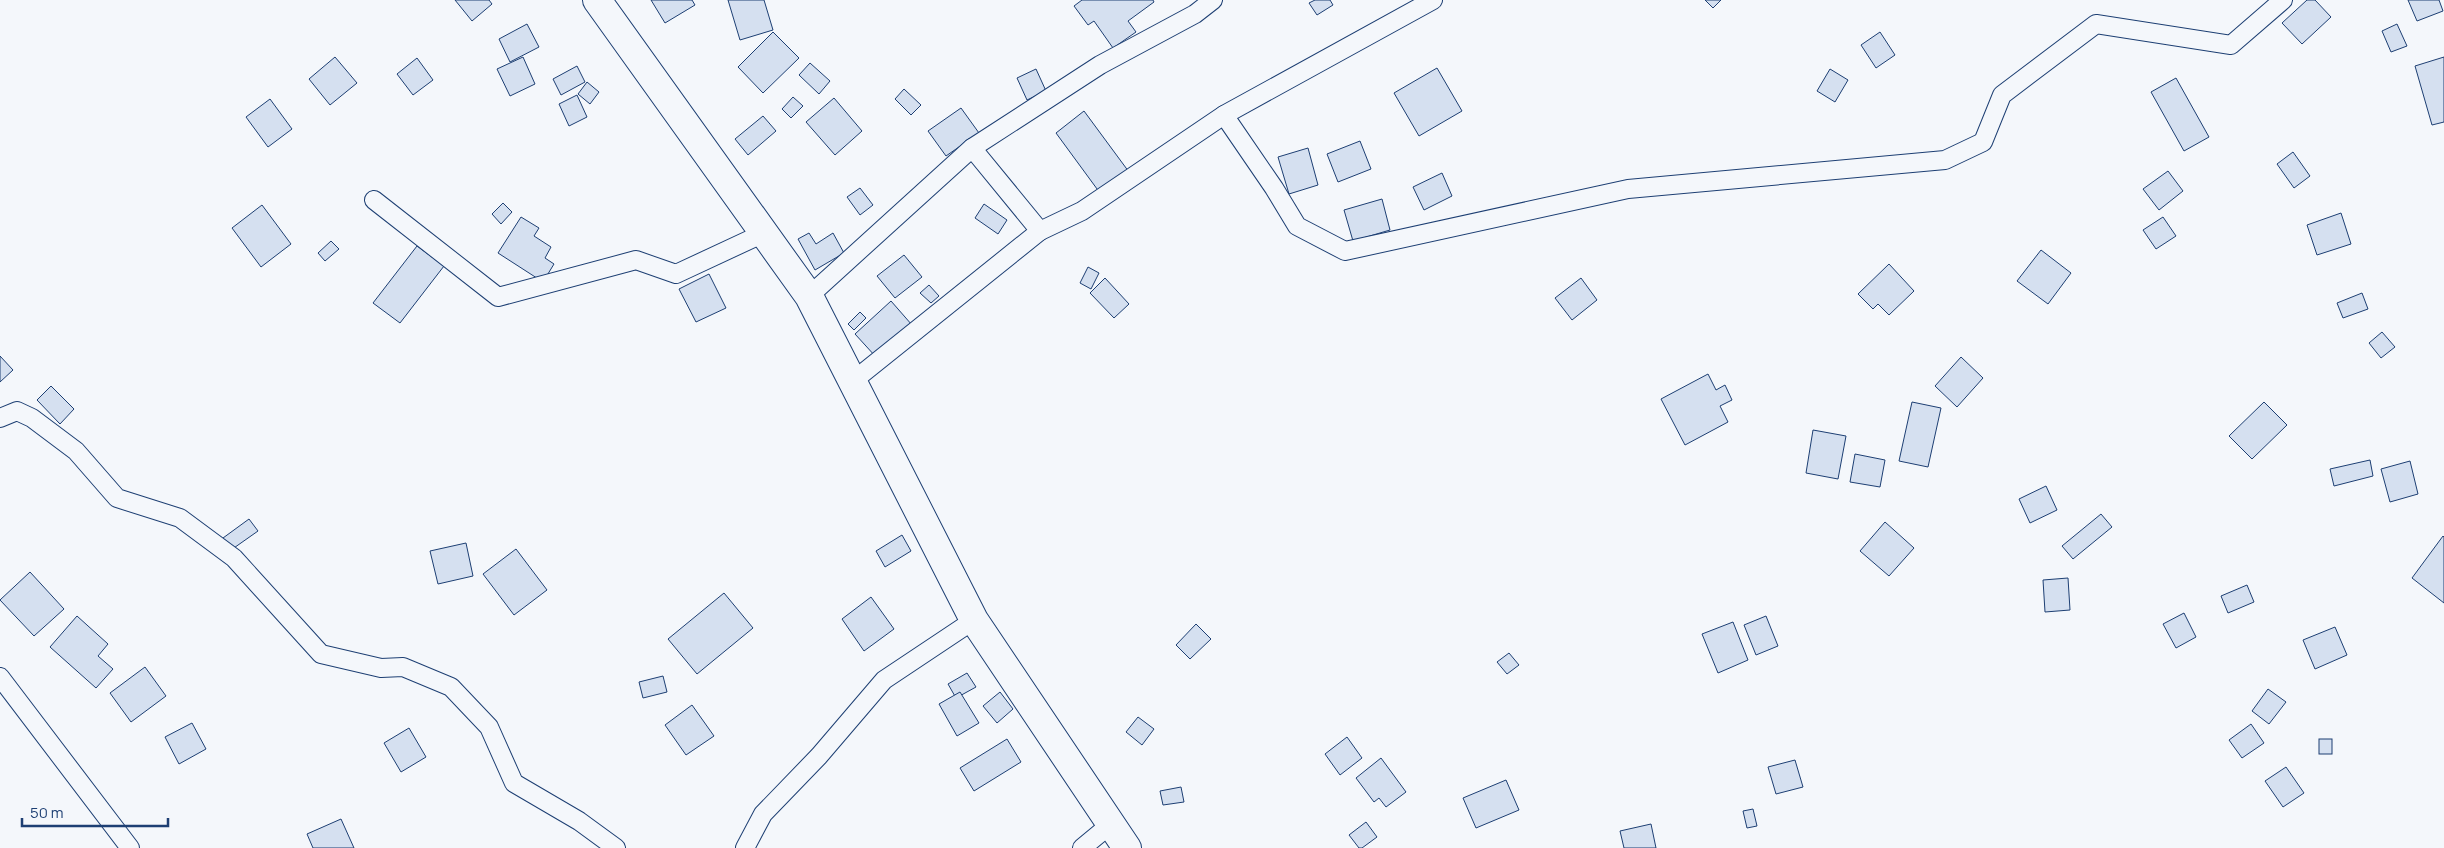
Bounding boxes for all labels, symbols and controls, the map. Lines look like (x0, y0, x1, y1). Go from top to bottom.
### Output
scale bar (22, 796, 169, 828)
text: 50 m (30, 802, 64, 823)

